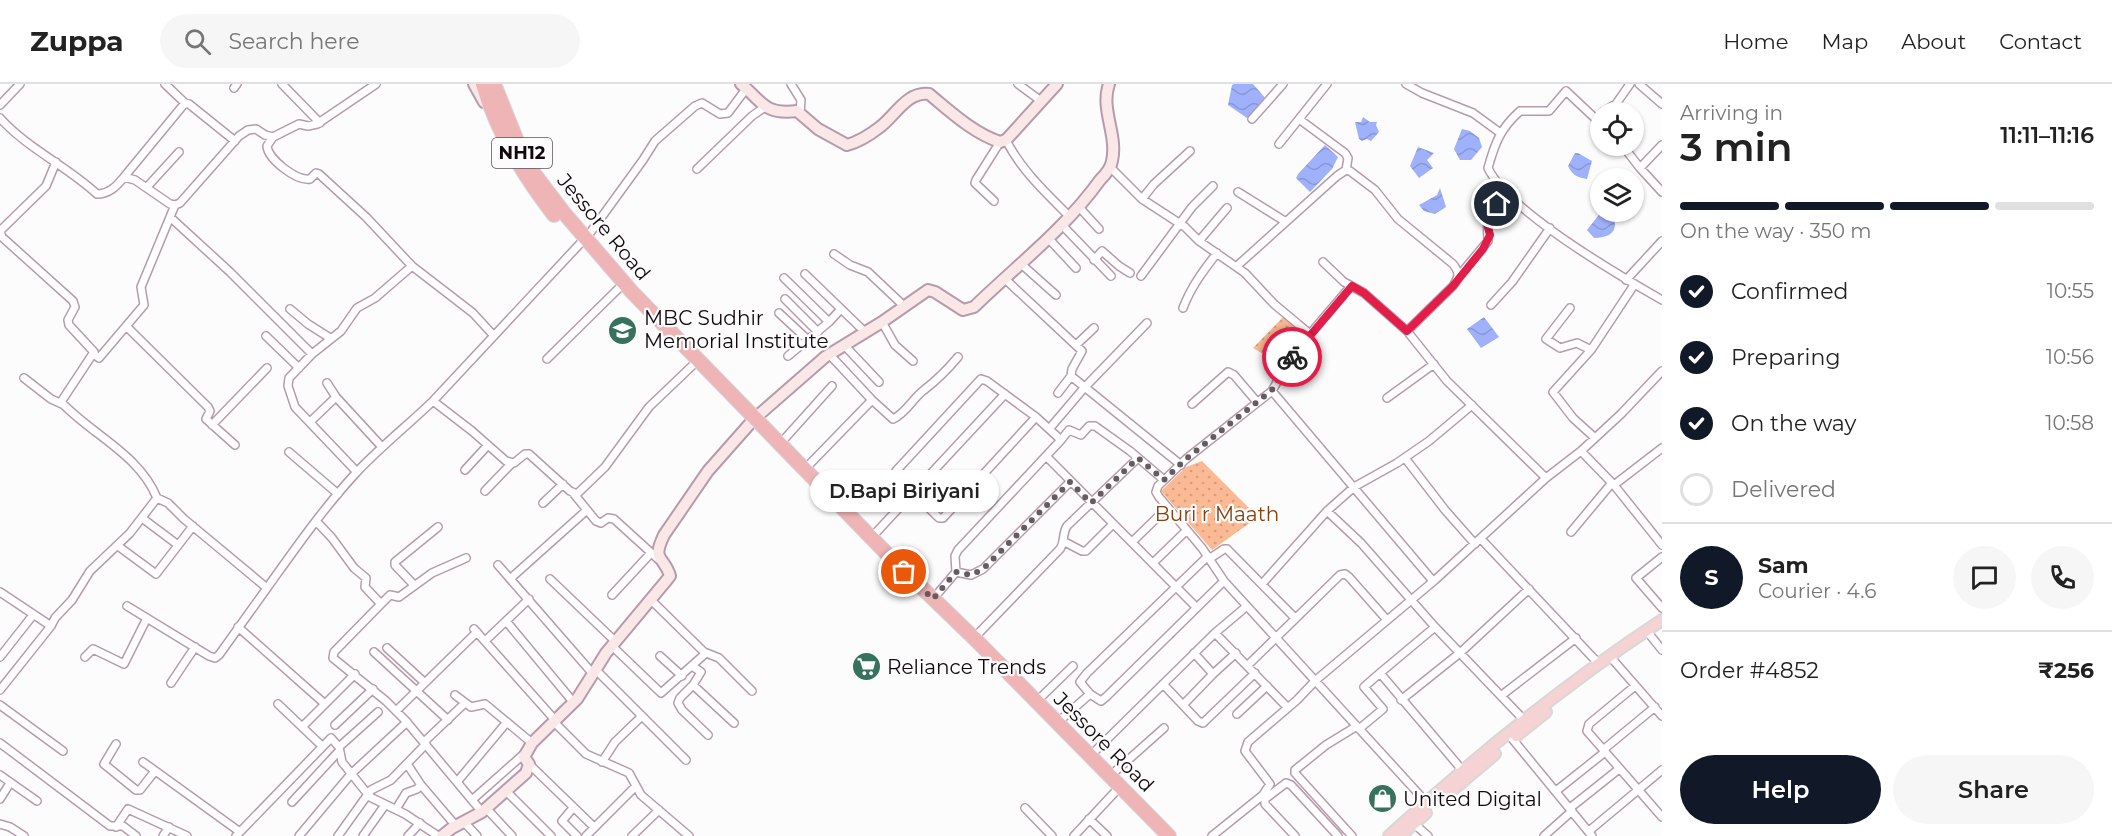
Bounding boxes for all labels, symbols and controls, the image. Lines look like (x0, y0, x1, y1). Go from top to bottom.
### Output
search box (160, 14, 580, 68)
text: Zuppa (30, 24, 124, 58)
icon: search (181, 25, 214, 58)
text: Search here (229, 28, 359, 55)
text: Home (1723, 29, 1788, 54)
text: Map (1821, 29, 1868, 54)
text: About (1901, 29, 1966, 54)
text: Contact (1999, 29, 2082, 54)
text: Arriving in (1680, 101, 1783, 125)
map controls (1590, 102, 1644, 222)
button: locate (1590, 102, 1644, 156)
text: 11:11–11:16 (2000, 122, 2094, 149)
text: 3 min (1680, 123, 1793, 171)
road number: NH12 (492, 138, 552, 168)
street label: Jessore Road (552, 168, 655, 285)
button: layers (1590, 168, 1644, 222)
pin (1471, 178, 1522, 229)
icon: home (1480, 187, 1513, 220)
text: On the way · 350 m (1680, 219, 1872, 243)
icon: check (1680, 275, 1713, 308)
text: Confirmed (1731, 278, 1848, 305)
text: 10:55 (2047, 279, 2094, 303)
place label: MBC Sudhir Memorial Institute (644, 306, 829, 353)
school or university icon: MBC Sudhir Memorial Institute (607, 314, 639, 346)
courier (1262, 327, 1322, 387)
icon: bike (1276, 341, 1309, 374)
icon: check (1680, 341, 1713, 374)
text: Preparing (1731, 344, 1840, 371)
text: 10:56 (2046, 345, 2094, 369)
icon: check (1680, 407, 1713, 440)
text: On the way (1731, 410, 1856, 437)
text: 10:58 (2045, 411, 2094, 435)
callout: D.Bapi Biriyani (810, 470, 998, 512)
text: Delivered (1731, 476, 1836, 503)
text: D.Bapi Biriyani (829, 479, 980, 503)
park label: Buri r Maath (1155, 502, 1279, 526)
pin (878, 546, 929, 597)
button: chat (1953, 546, 2016, 609)
button: phone (2031, 546, 2094, 609)
text: Sam (1758, 552, 1809, 579)
icon: bag (887, 555, 920, 588)
text: S (1704, 564, 1719, 591)
text: Courier · 4.6 (1758, 579, 1876, 603)
supermarket icon: Reliance Trends (850, 651, 882, 683)
place label: Reliance Trends (887, 655, 1046, 679)
text: Order #4852 (1680, 657, 1819, 684)
text: ₹256 (2038, 657, 2094, 684)
street label: Jessore Road (1048, 686, 1159, 797)
button: Help (1680, 755, 1881, 824)
button: Share (1893, 755, 2094, 824)
shop icon: United Digital (1366, 783, 1398, 815)
place label: United Digital (1403, 787, 1542, 811)

